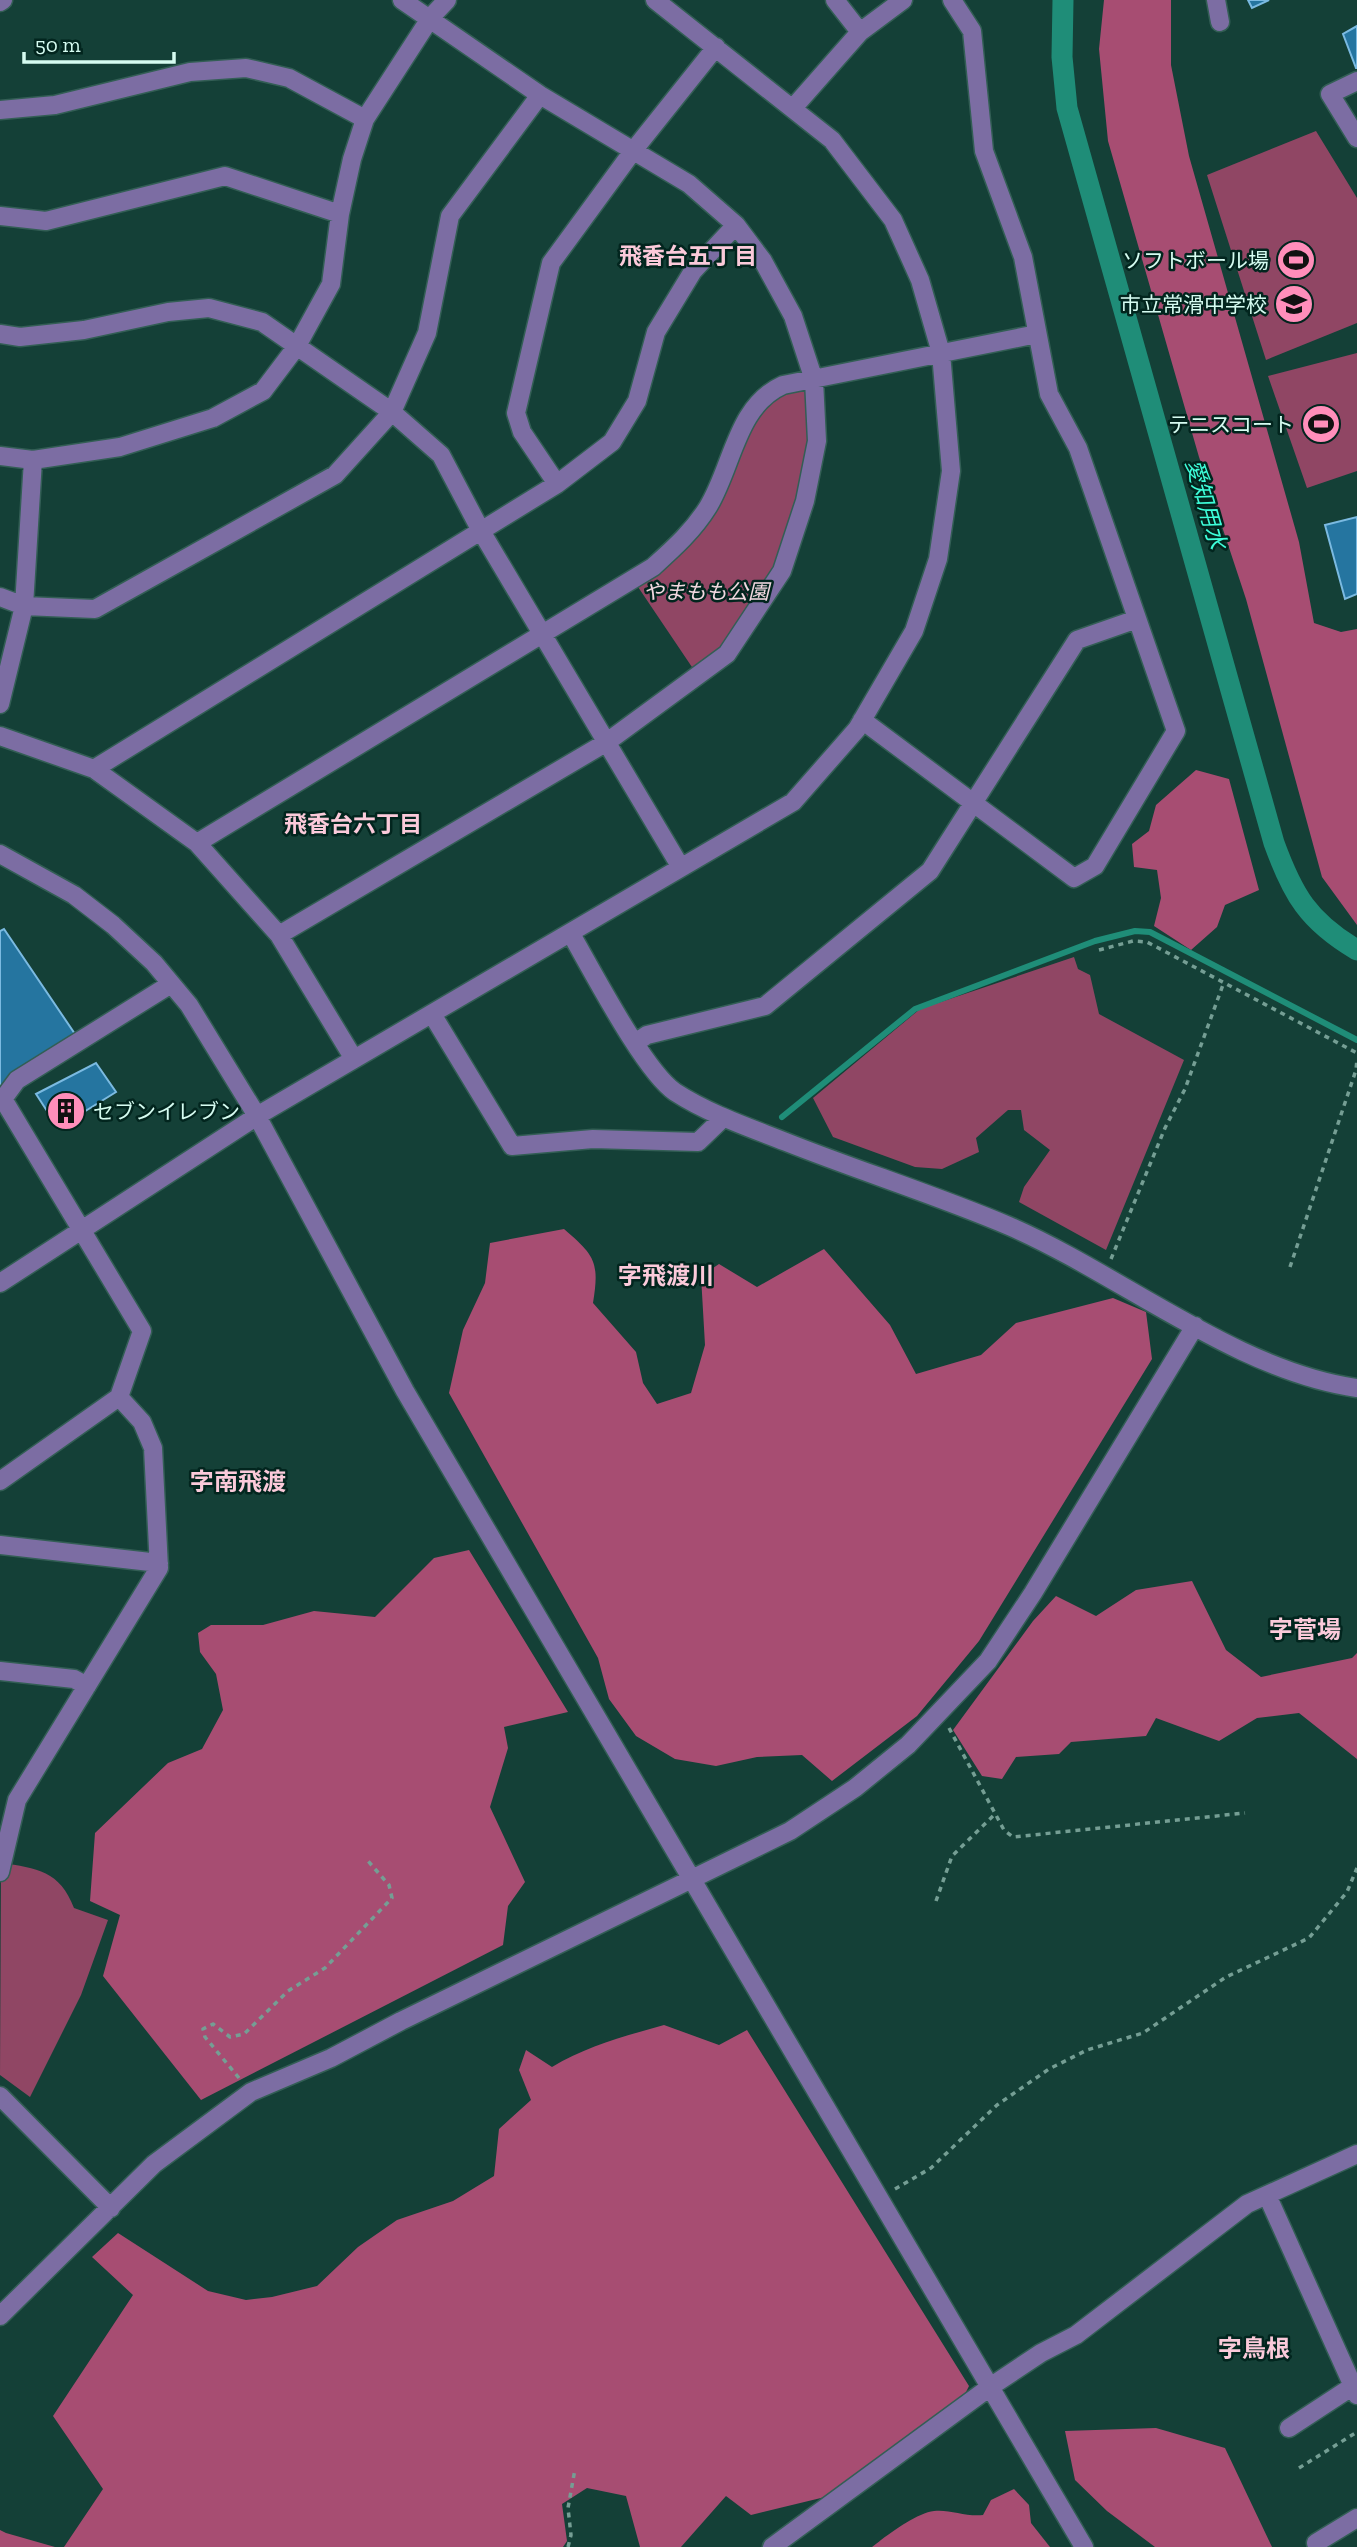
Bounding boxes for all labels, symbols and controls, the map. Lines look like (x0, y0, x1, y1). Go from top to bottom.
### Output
scale bar (24, 21, 175, 65)
text: 50 m (35, 32, 81, 57)
sports icon: ソフトボール場 (1275, 239, 1317, 281)
district label: 飛香台五丁目 (619, 242, 757, 270)
place label: ソフトボール場 (1122, 248, 1269, 273)
school or university icon: 市立常滑中学校 (1273, 283, 1315, 325)
place label: 市立常滑中学校 (1120, 292, 1267, 317)
sports icon: テニスコート (1300, 403, 1342, 445)
place label: テニスコート (1168, 412, 1294, 437)
water label: 愛知用水 (1180, 456, 1233, 555)
park label: やまもも公園 (643, 579, 772, 604)
district label: 飛香台六丁目 (284, 810, 422, 838)
building icon: セブンイレブン (45, 1090, 87, 1132)
place label: セブンイレブン (93, 1099, 240, 1124)
district label: 字飛渡川 (618, 1261, 714, 1290)
district label: 字南飛渡 (190, 1467, 286, 1496)
district label: 字菅場 (1269, 1615, 1341, 1644)
district label: 字鳥根 (1218, 2334, 1290, 2363)

